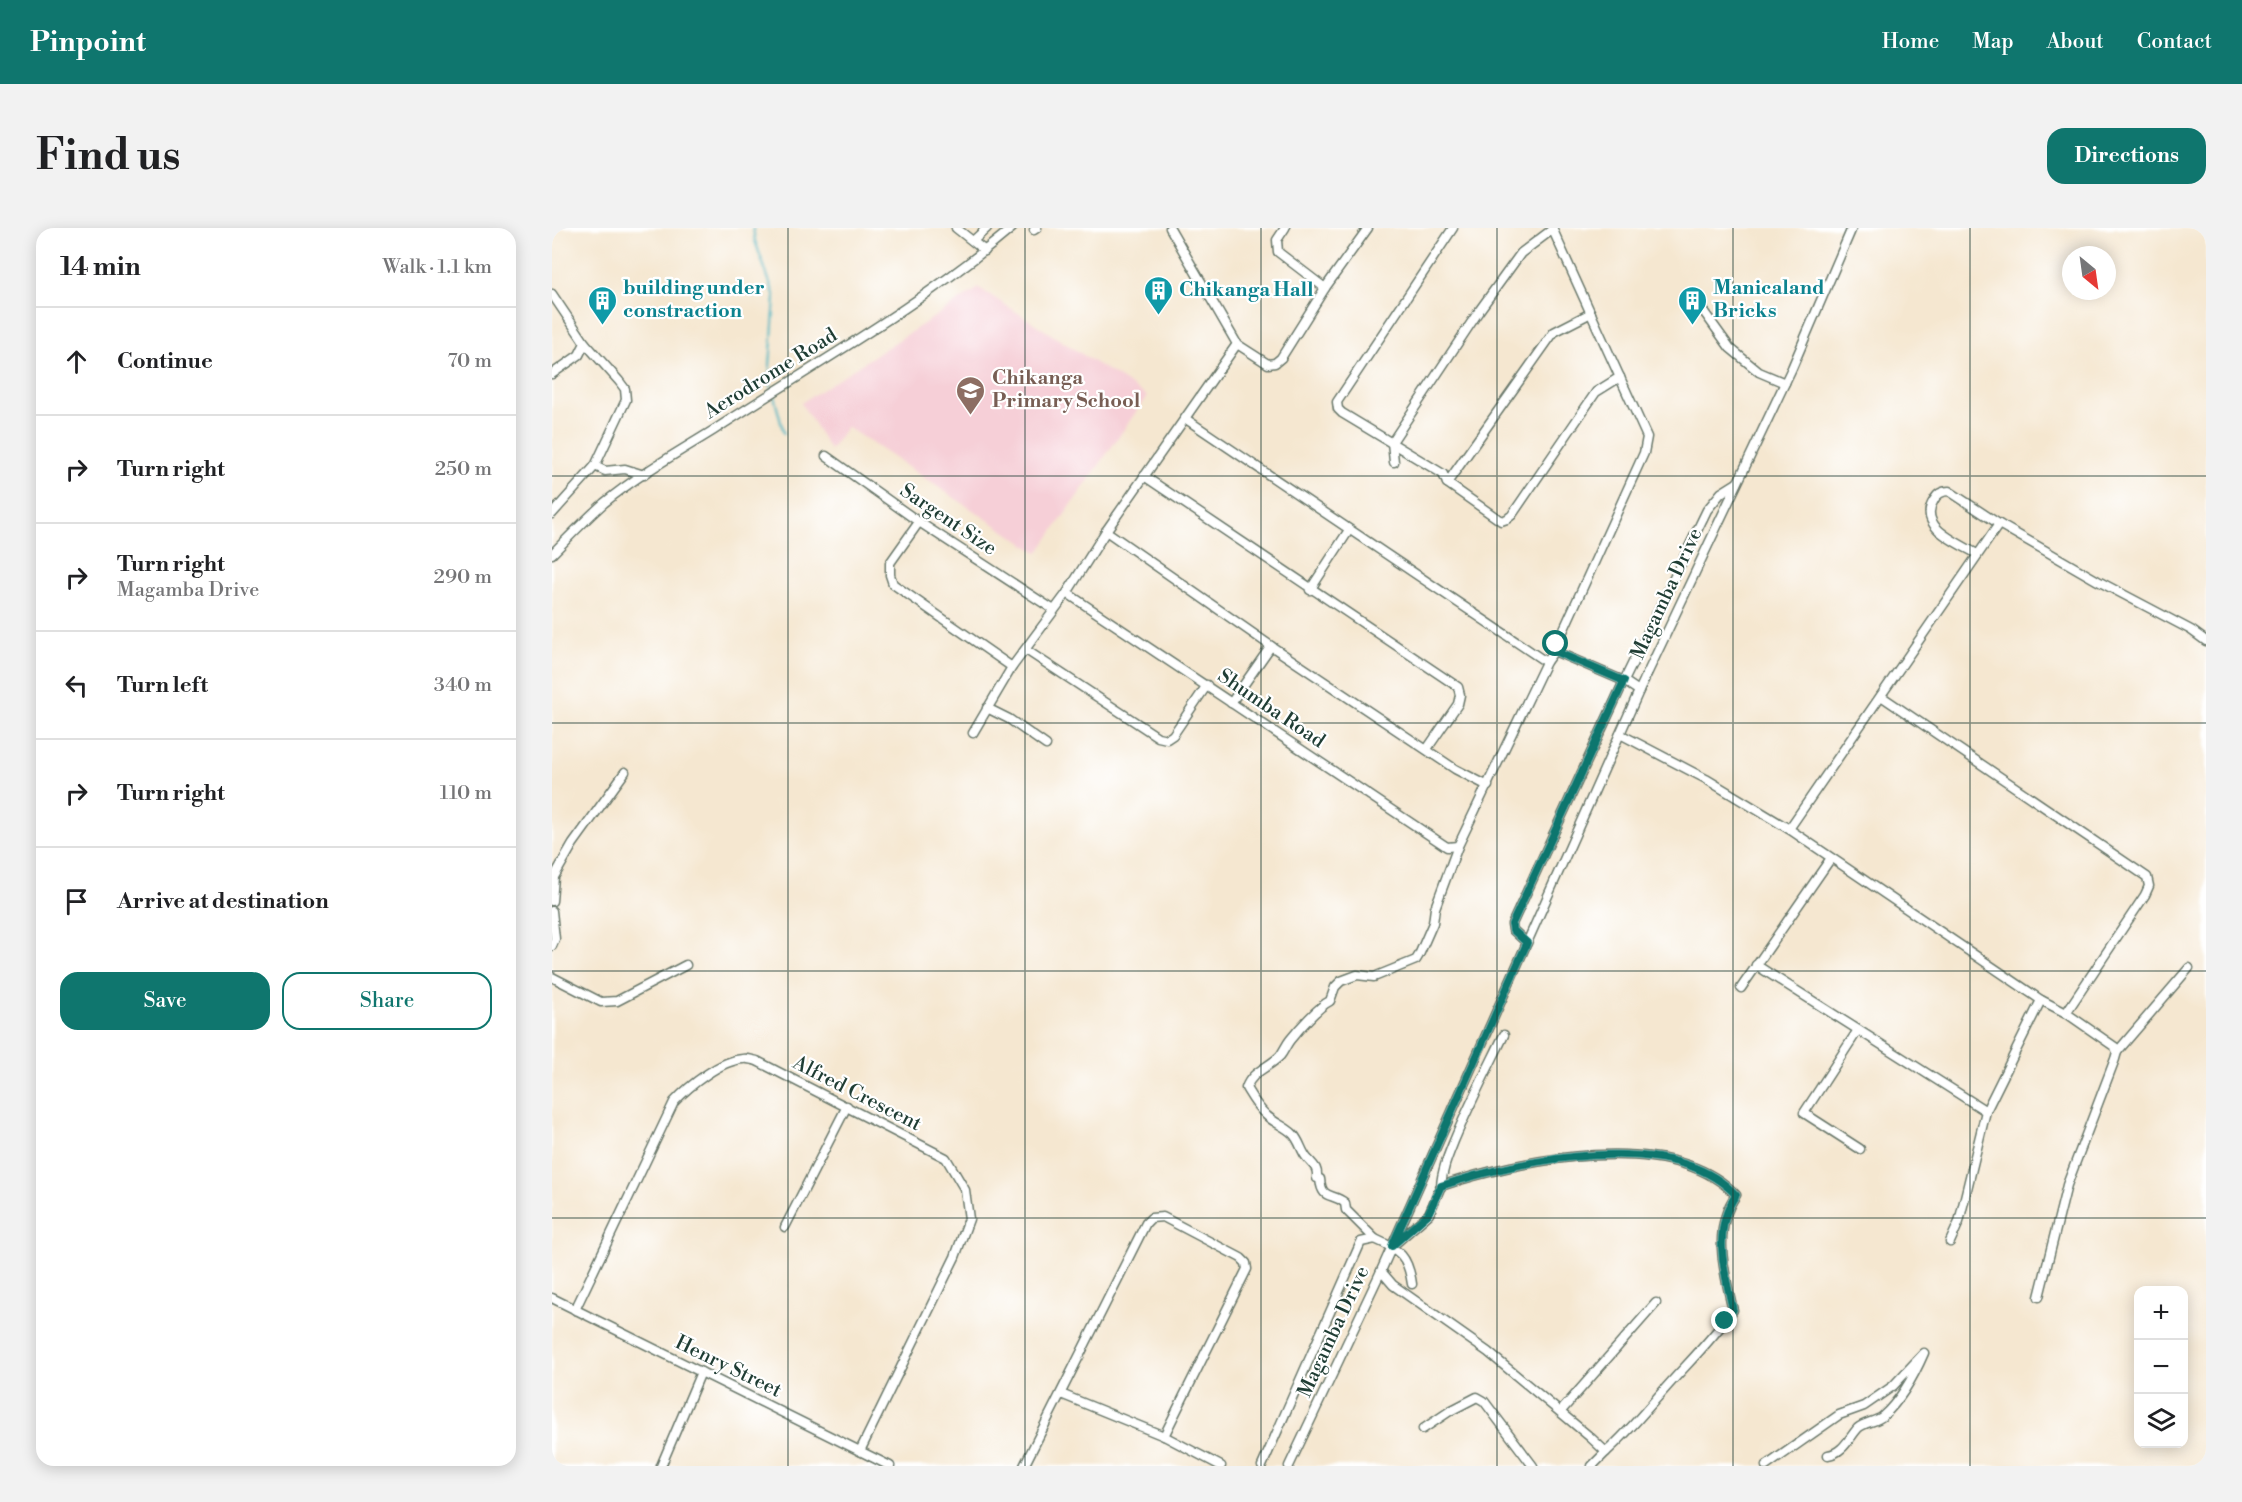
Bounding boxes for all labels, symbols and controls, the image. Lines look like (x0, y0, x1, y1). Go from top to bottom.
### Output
text: Pinpoint (30, 25, 146, 60)
text: Home (1882, 29, 1939, 55)
text: Map (1972, 29, 2014, 55)
text: About (2047, 29, 2104, 55)
text: Contact (2137, 29, 2212, 55)
button: Directions (2047, 128, 2206, 184)
text: Find us (36, 130, 180, 183)
north arrow (2062, 246, 2116, 300)
text: 14 min (60, 251, 141, 283)
text: Walk · 1.1 km (383, 255, 492, 280)
building icon: Chikanga Hall (1142, 274, 1174, 316)
place label: building under constraction (623, 276, 765, 324)
place label: Manicaland Bricks (1713, 276, 1825, 324)
place label: Chikanga Hall (1179, 278, 1314, 303)
building icon: building under constraction (586, 284, 618, 326)
building icon: Manicaland Bricks (1676, 284, 1708, 326)
street label: Aerodrome Road (699, 323, 843, 425)
icon: ahead (60, 345, 93, 378)
text: Continue (117, 348, 213, 375)
text: 70 m (448, 349, 492, 374)
place label: Chikanga Primary School (992, 366, 1141, 414)
school or university icon: Chikanga Primary School (955, 374, 987, 416)
icon: right (60, 453, 93, 486)
text: Turn right (117, 456, 225, 483)
text: 250 m (435, 457, 492, 482)
street label: Sargent Size (895, 479, 1001, 561)
street label: Magamba Drive (1626, 524, 1708, 664)
text: Turn right (117, 551, 225, 578)
icon: right (60, 561, 93, 594)
text: 290 m (434, 565, 492, 590)
text: Magamba Drive (117, 578, 259, 603)
route start (1542, 630, 1568, 656)
street label: Shumba Road (1212, 664, 1330, 754)
icon: left (60, 669, 93, 702)
text: Turn left (117, 672, 208, 699)
text: 340 m (434, 673, 492, 698)
icon: right (60, 777, 93, 810)
text: Turn right (117, 780, 225, 807)
text: 110 m (440, 781, 492, 806)
icon: arrive (60, 885, 93, 918)
text: Arrive at destination (117, 888, 329, 915)
button: Save (60, 972, 270, 1030)
button: Share (282, 972, 492, 1030)
street label: Alfred Crescent (788, 1050, 926, 1137)
street label: Magamba Drive (1293, 1262, 1375, 1402)
map controls (2134, 1286, 2188, 1448)
button: + (2134, 1286, 2188, 1340)
route end (1711, 1307, 1737, 1333)
street label: Henry Street (671, 1330, 785, 1404)
button: − (2134, 1340, 2188, 1394)
button: layers (2134, 1394, 2188, 1448)

